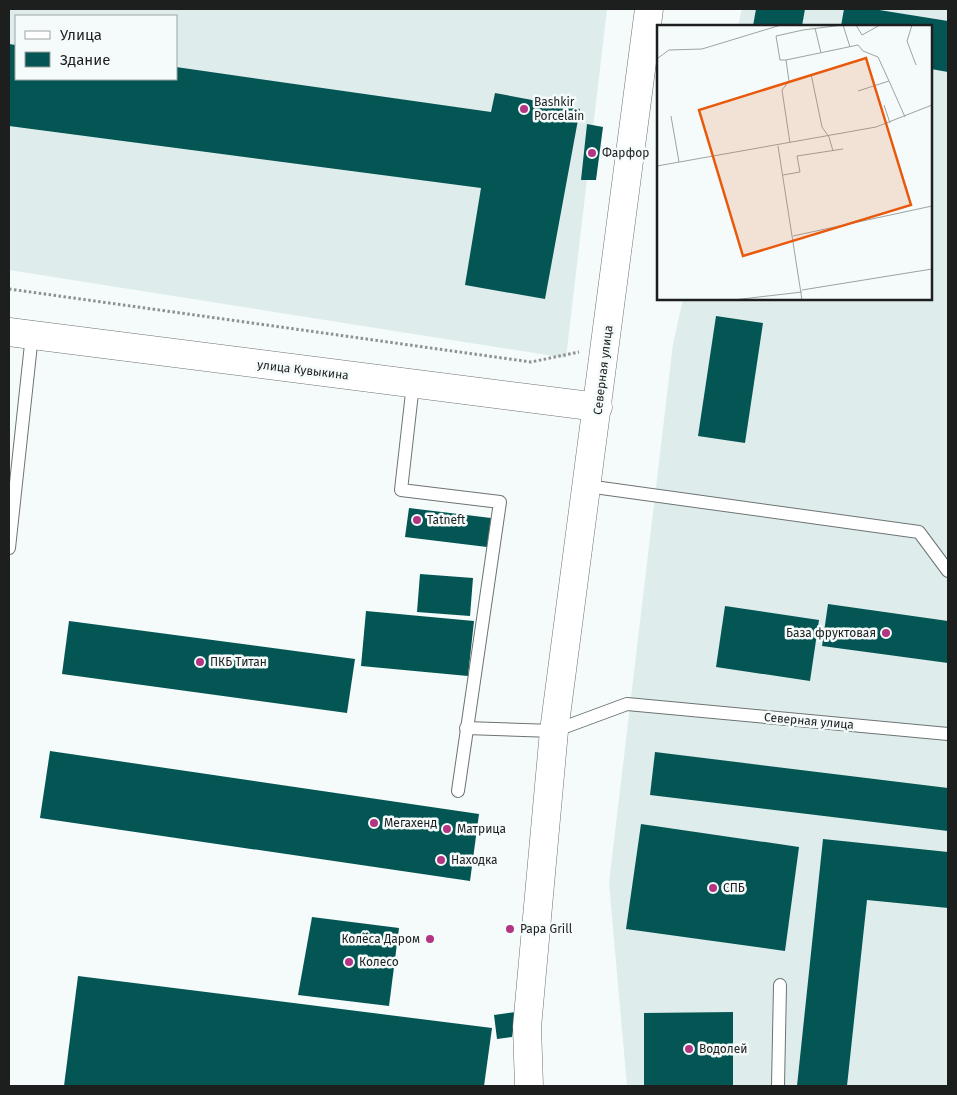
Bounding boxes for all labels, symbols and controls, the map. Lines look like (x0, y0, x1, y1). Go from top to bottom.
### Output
legend (15, 15, 178, 80)
inset map (657, 25, 932, 300)
text: Улица (60, 26, 102, 44)
text: Здание (60, 51, 110, 69)
place label: Bashkir Porcelain (534, 95, 584, 123)
marker: Bashkir Porcelain (518, 103, 530, 115)
place label: Фарфор (602, 146, 649, 160)
marker: Фарфор (586, 147, 598, 159)
street label: Северная улица (591, 324, 615, 416)
street label: улица Кувыкина (256, 357, 350, 383)
place label: Tatneft (427, 513, 466, 527)
marker: Tatneft (411, 514, 423, 526)
place label: База фруктовая (786, 626, 876, 640)
marker: База фруктовая (880, 627, 892, 639)
place label: ПКБ Титан (210, 655, 267, 669)
marker: ПКБ Титан (194, 656, 206, 668)
street label: Северная улица (763, 710, 855, 732)
place label: Мегахенд (384, 816, 437, 830)
marker: Мегахенд (368, 817, 380, 829)
place label: Матрица (457, 822, 506, 836)
marker: Матрица (441, 823, 453, 835)
place label: Находка (451, 853, 498, 867)
marker: Находка (435, 854, 447, 866)
place label: СПБ (723, 881, 745, 895)
marker: СПБ (707, 882, 719, 894)
place label: Papa Grill (520, 922, 573, 936)
marker: Papa Grill (504, 923, 516, 935)
place label: Колёса Даром (341, 932, 420, 946)
marker: Колёса Даром (424, 933, 436, 945)
place label: Колесо (359, 955, 399, 969)
marker: Колесо (343, 956, 355, 968)
place label: Водолей (699, 1042, 747, 1056)
marker: Водолей (683, 1043, 695, 1055)

